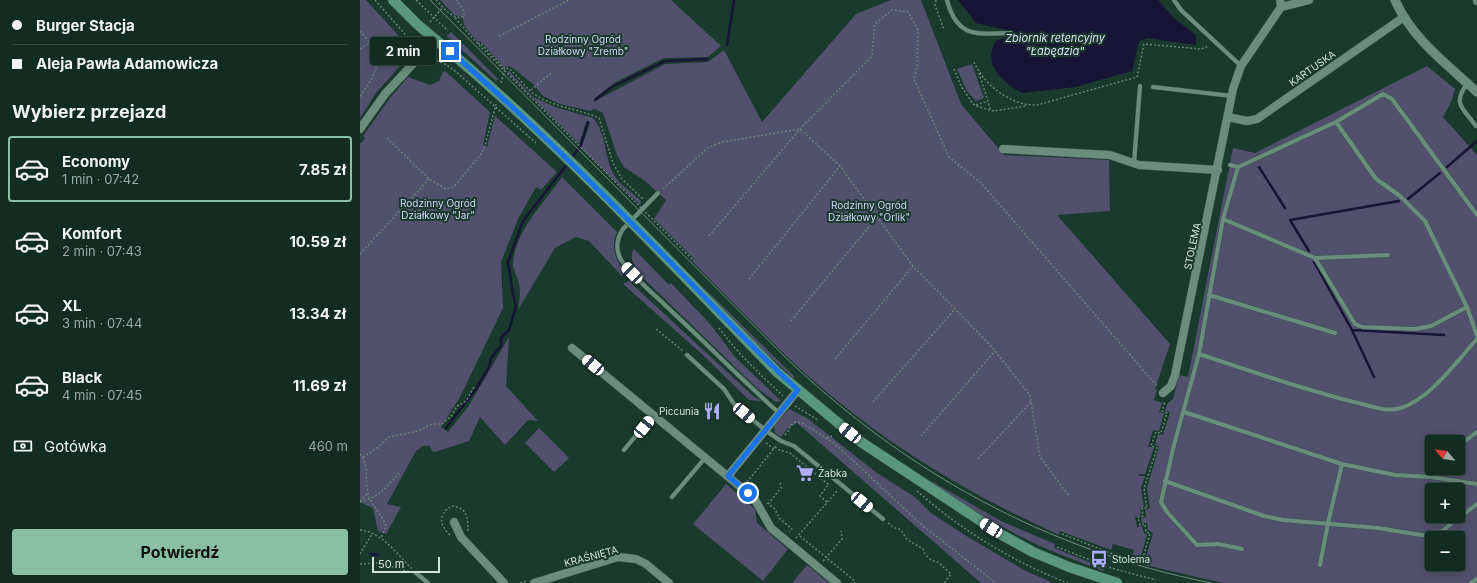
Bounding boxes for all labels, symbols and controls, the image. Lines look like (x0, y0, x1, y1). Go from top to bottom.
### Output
text: Burger Stacja (36, 16, 135, 35)
water label: Zbiornik retencyjny "Łabędzia" (1005, 31, 1106, 58)
park label: Rodzinny Ogród Działkowy "Zremb" (538, 33, 628, 57)
callout: 2 min (370, 37, 436, 65)
route end (441, 42, 459, 60)
text: 2 min (386, 43, 420, 59)
street label: KARTUSKA (1286, 48, 1338, 88)
text: Aleja Pawła Adamowicza (36, 54, 218, 73)
text: Wybierz przejazd (12, 101, 166, 122)
icon: car (14, 151, 50, 187)
text: Economy (62, 152, 130, 171)
text: 7.85 zł (299, 160, 346, 179)
text: 1 min · 07:42 (62, 171, 139, 187)
park label: Rodzinny Ogród Działkowy "Jar" (400, 197, 476, 221)
park label: Rodzinny Ogród Działkowy "Orlik" (828, 199, 910, 223)
street label: STOLEMA (1181, 221, 1203, 271)
icon: car (14, 223, 50, 259)
text: Komfort (62, 224, 122, 243)
text: 10.59 zł (289, 232, 346, 251)
text: 2 min · 07:43 (62, 243, 142, 259)
car (619, 260, 645, 286)
icon: car (14, 295, 50, 331)
text: XL (62, 296, 82, 315)
text: 13.34 zł (289, 304, 346, 323)
text: 3 min · 07:44 (62, 315, 142, 331)
car (580, 353, 606, 377)
icon: car (14, 367, 50, 403)
text: Black (62, 368, 102, 387)
text: 11.69 zł (293, 376, 346, 395)
text: 4 min · 07:45 (62, 387, 142, 403)
restaurant icon: Piccunia (702, 401, 722, 421)
car (731, 401, 757, 425)
place label: Piccunia (659, 405, 699, 417)
car (632, 414, 656, 440)
car (837, 421, 863, 445)
icon: cash (12, 435, 34, 457)
north arrow (1425, 435, 1465, 475)
map controls (1425, 435, 1465, 571)
text: Gotówka (44, 437, 107, 456)
text: 460 m (308, 438, 348, 454)
supermarket icon: Żabka (795, 463, 815, 483)
place label: Żabka (818, 466, 847, 479)
button: + (1425, 483, 1465, 523)
route start (739, 484, 757, 502)
car (849, 490, 875, 514)
car (978, 516, 1004, 540)
button: Potwierdź (12, 529, 348, 575)
button: − (1425, 531, 1465, 571)
street label: KRAŚNIĘTA (563, 542, 619, 569)
bus stop icon: Stolema (1089, 549, 1109, 569)
place label: Stolema (1112, 553, 1150, 565)
scale bar (372, 555, 440, 574)
text: 50 m (378, 557, 404, 571)

